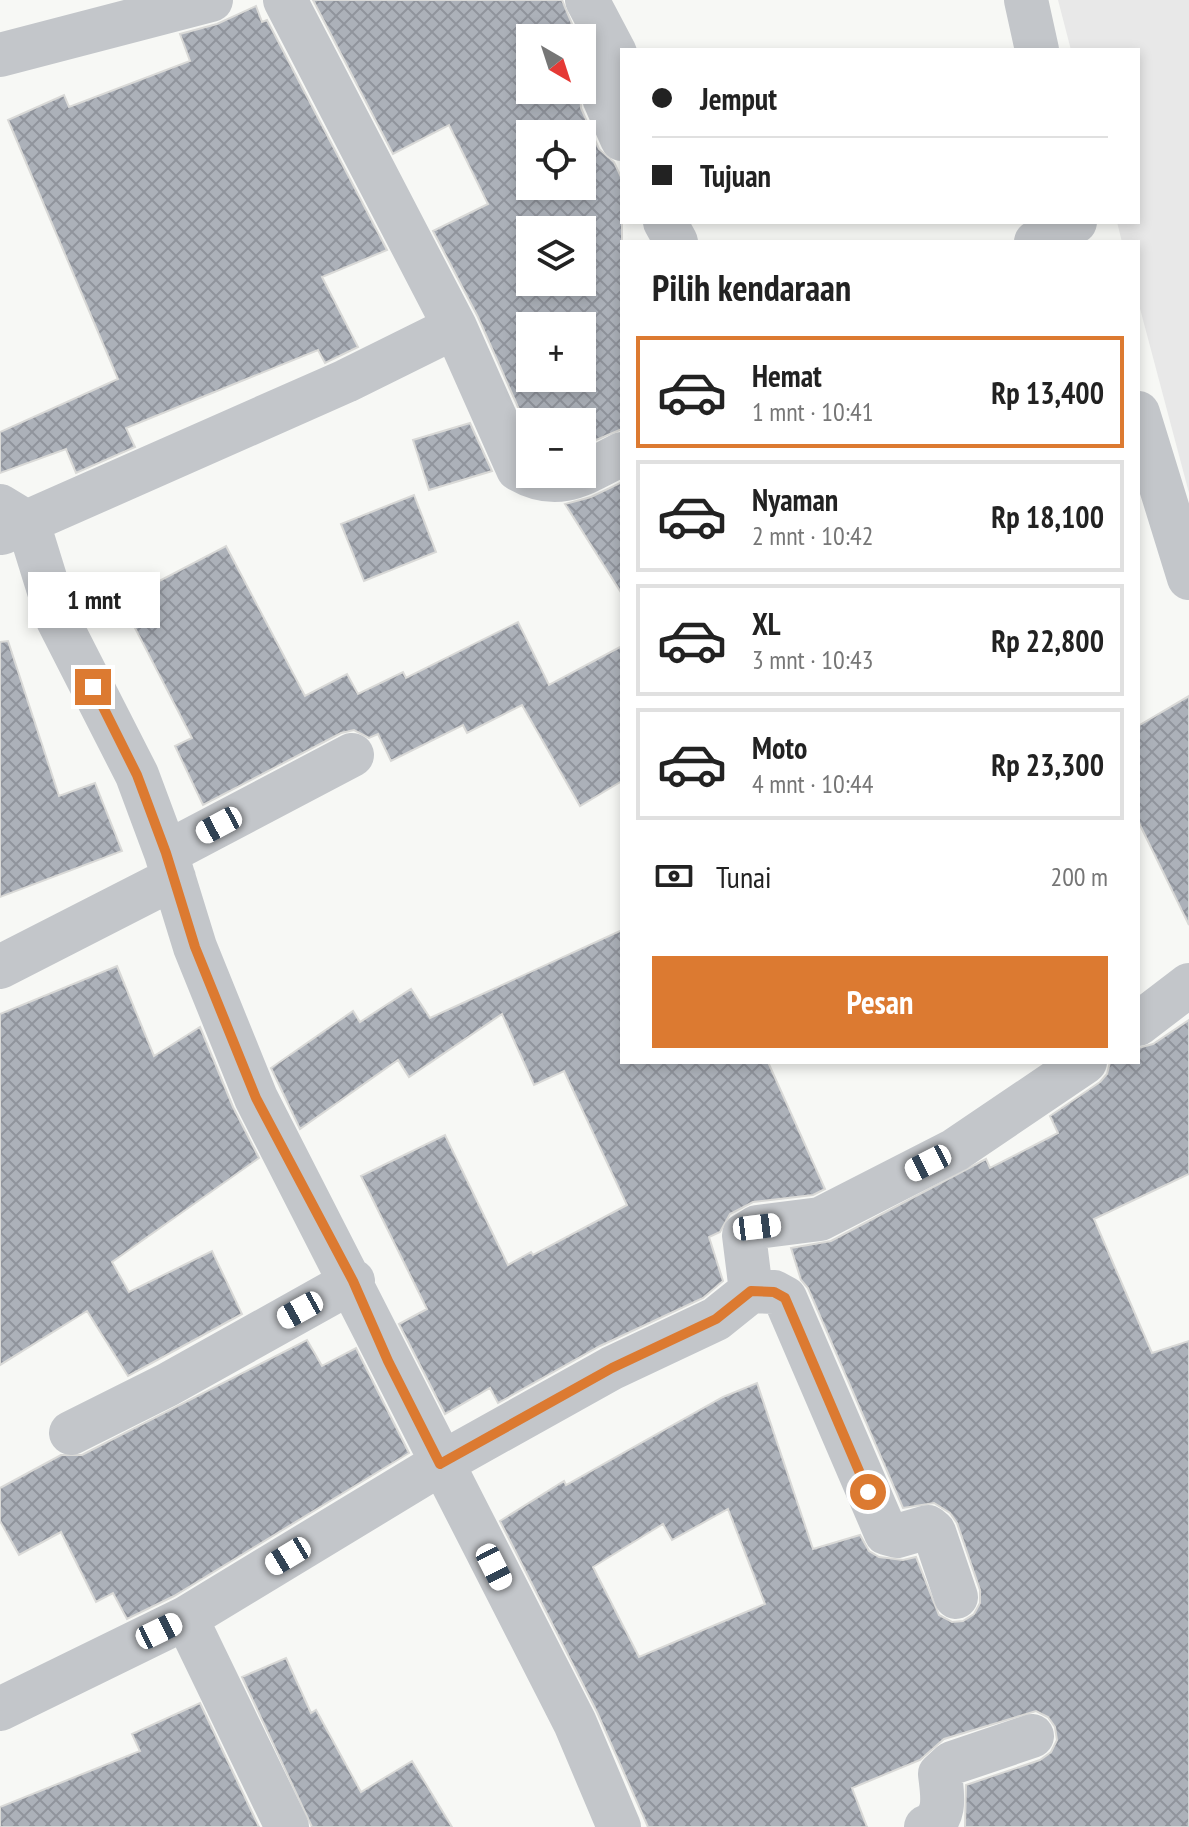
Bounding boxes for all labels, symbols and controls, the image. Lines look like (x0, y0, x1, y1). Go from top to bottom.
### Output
north arrow (516, 24, 596, 104)
map controls (516, 24, 596, 488)
text: Jemput (700, 79, 777, 118)
button: locate (516, 120, 596, 200)
text: Tujuan (700, 156, 771, 195)
button: layers (516, 216, 596, 296)
text: Pilih kendaraan (652, 264, 851, 311)
button: + (516, 312, 596, 392)
icon: car (656, 356, 728, 428)
text: Hemat (752, 356, 822, 395)
text: Rp 13,400 (991, 373, 1104, 412)
text: 1 mnt · 10:41 (752, 395, 873, 428)
button: − (516, 408, 596, 488)
icon: car (656, 480, 728, 552)
text: Nyaman (752, 480, 838, 519)
text: Rp 18,100 (991, 497, 1104, 536)
text: 2 mnt · 10:42 (752, 519, 873, 552)
callout: 1 mnt (27, 571, 159, 627)
text: 1 mnt (67, 583, 121, 616)
icon: car (656, 604, 728, 676)
text: XL (752, 604, 781, 643)
text: Rp 22,800 (991, 621, 1104, 660)
text: 3 mnt · 10:43 (752, 643, 873, 676)
route end (75, 669, 111, 705)
icon: car (656, 728, 728, 800)
text: Moto (752, 728, 807, 767)
text: Rp 23,300 (991, 745, 1104, 784)
text: 4 mnt · 10:44 (752, 767, 873, 800)
car (192, 803, 246, 847)
icon: cash (652, 854, 696, 898)
text: Tunai (716, 857, 772, 896)
text: 200 m (1050, 860, 1108, 893)
button: Pesan (652, 956, 1108, 1048)
car (901, 1141, 955, 1185)
car (732, 1212, 782, 1242)
car (273, 1288, 327, 1332)
route start (850, 1474, 886, 1510)
car (261, 1533, 315, 1579)
car (472, 1540, 516, 1594)
car (132, 1610, 186, 1652)

